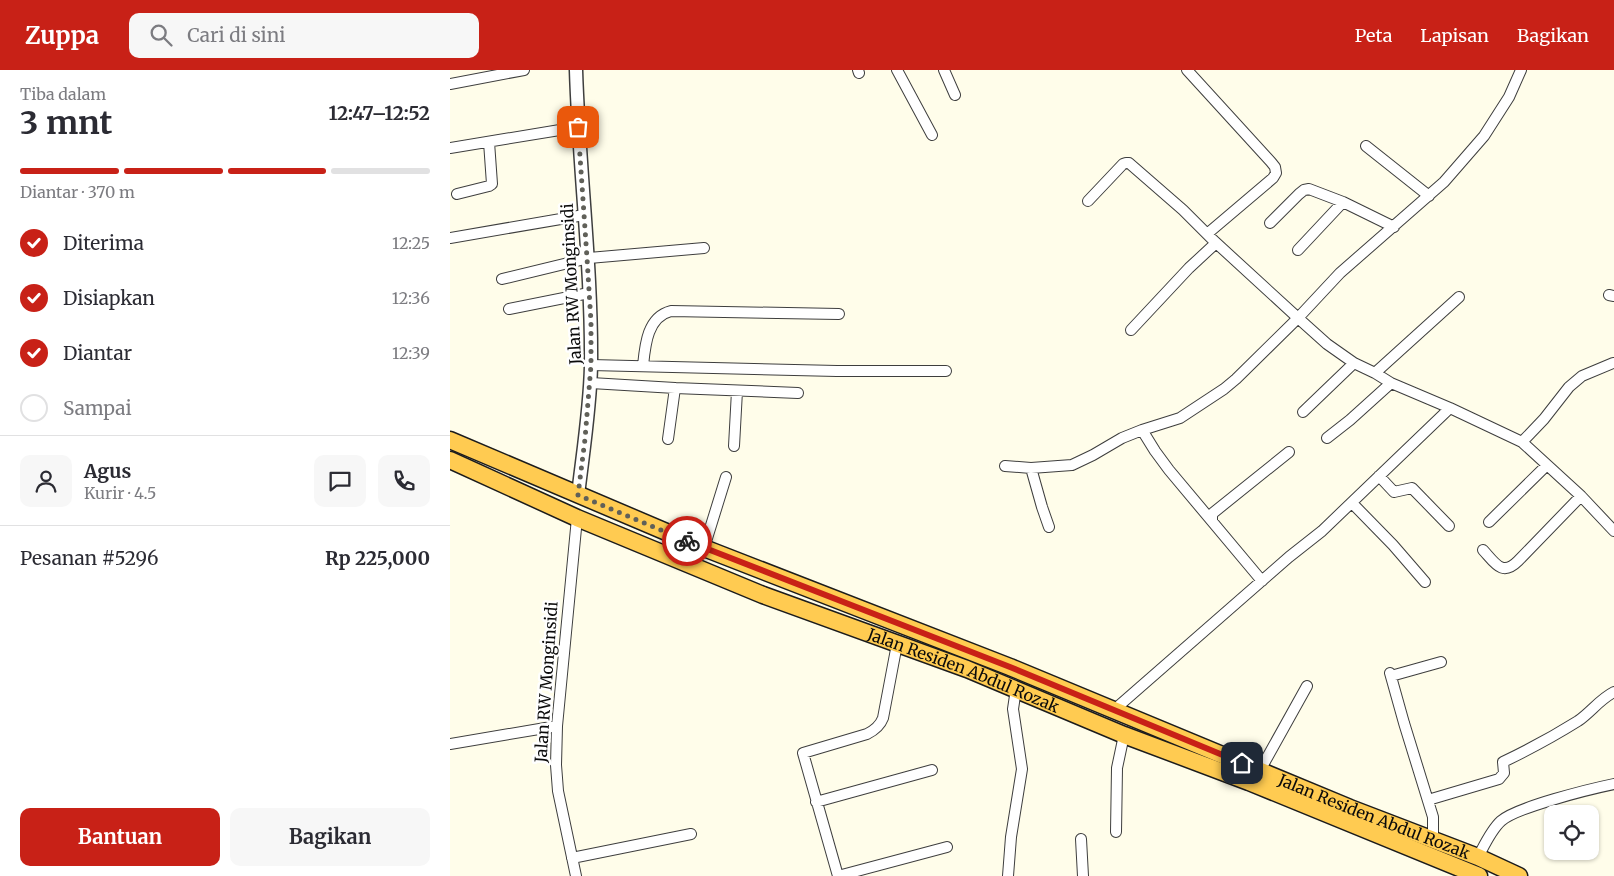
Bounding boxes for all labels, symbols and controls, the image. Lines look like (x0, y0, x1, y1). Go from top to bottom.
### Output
search box (129, 13, 479, 58)
text: Zuppa (25, 20, 99, 51)
icon: search (147, 21, 175, 49)
text: Cari di sini (187, 23, 285, 47)
text: Peta (1355, 24, 1392, 47)
text: Lapisan (1420, 24, 1489, 47)
text: Bagikan (1517, 24, 1589, 47)
text: Tiba dalam (20, 84, 106, 104)
text: 12:47–12:52 (328, 101, 430, 125)
text: 3 mnt (20, 103, 112, 143)
pin (557, 106, 599, 148)
icon: bag (564, 113, 592, 141)
text: Diantar · 370 m (20, 182, 135, 202)
street label: Jalan RW Monginsidi (557, 203, 585, 366)
icon: check (20, 229, 48, 257)
text: Diterima (63, 231, 144, 255)
text: 12:25 (392, 233, 430, 253)
icon: check (20, 284, 48, 312)
text: Disiapkan (63, 286, 155, 310)
text: 12:36 (392, 288, 430, 308)
icon: check (20, 339, 48, 367)
text: Diantar (63, 341, 132, 365)
text: 12:39 (392, 343, 430, 363)
text: Sampai (63, 396, 132, 420)
button: person (20, 455, 72, 507)
button: chat (314, 455, 366, 507)
button: phone (378, 455, 430, 507)
text: Agus (84, 459, 131, 483)
text: Kurir · 4.5 (84, 483, 156, 503)
courier (662, 516, 712, 566)
icon: bike (673, 527, 701, 555)
text: Pesanan #5296 (20, 546, 158, 570)
text: Rp 225,000 (325, 546, 430, 570)
street label: Jalan RW Monginsidi (530, 601, 562, 764)
street label: Jalan Residen Abdul Rozak (864, 623, 1063, 717)
pin (1221, 742, 1263, 784)
icon: home (1228, 749, 1256, 777)
street label: Jalan Residen Abdul Rozak (1274, 769, 1474, 863)
map controls (1544, 805, 1599, 860)
button: locate (1544, 805, 1599, 860)
button: Bantuan (20, 808, 220, 866)
button: Bagikan (230, 808, 430, 866)

